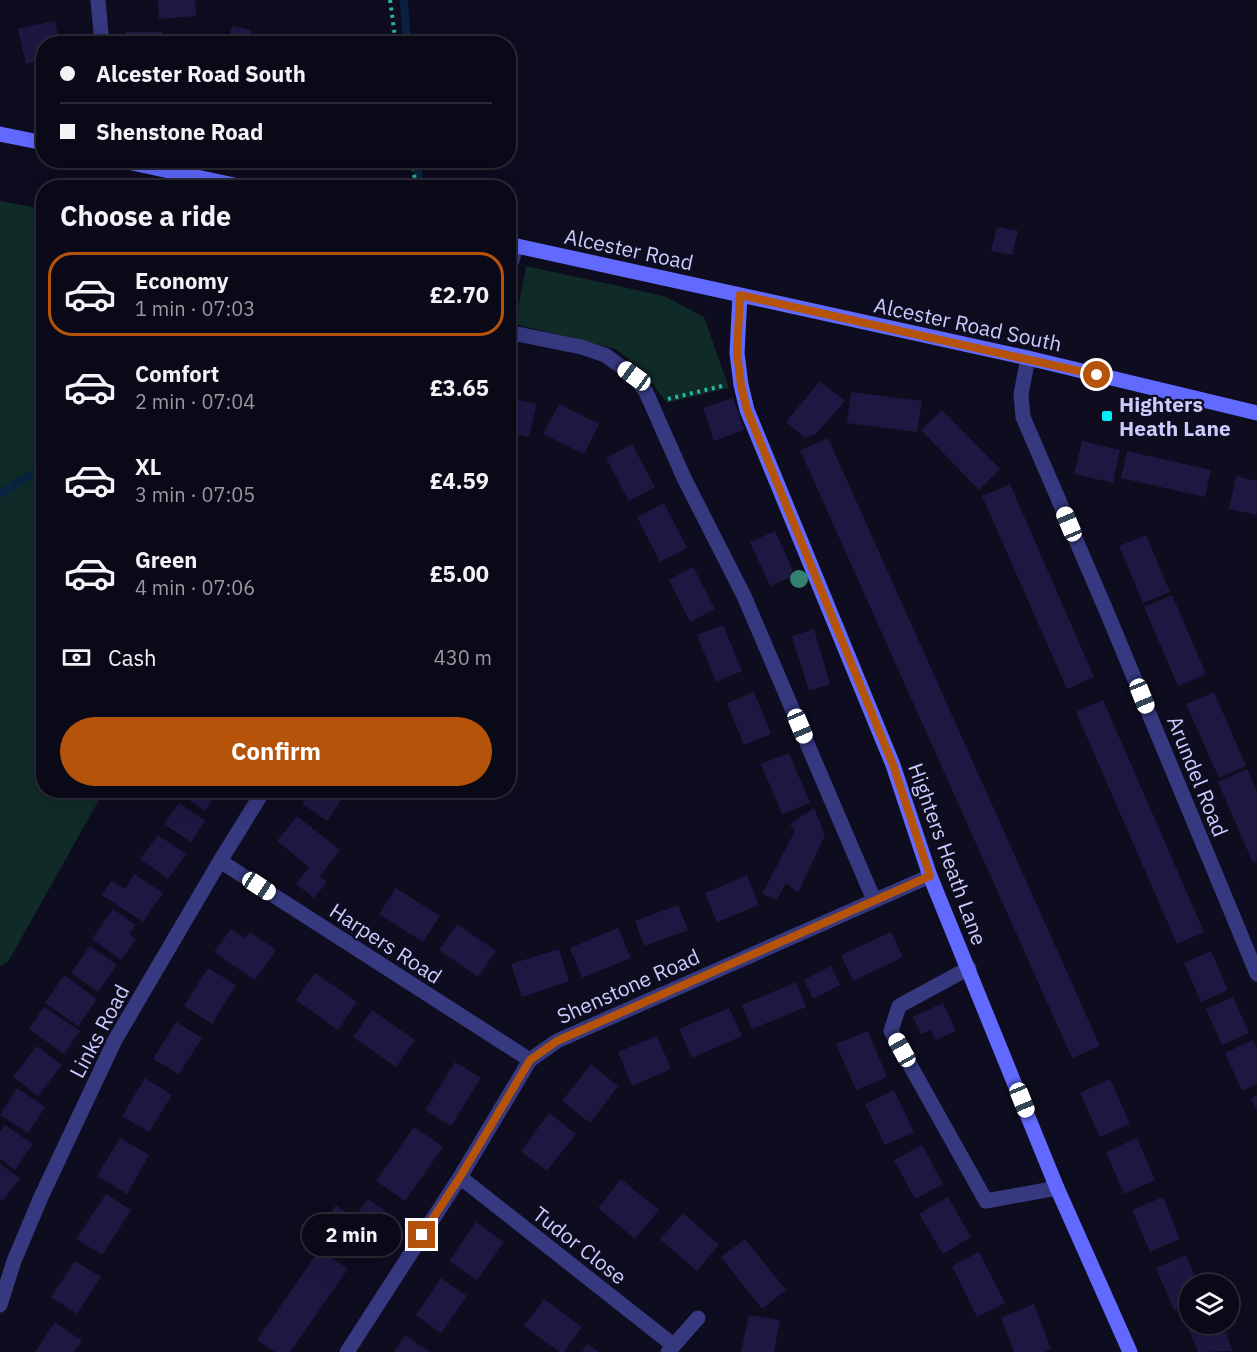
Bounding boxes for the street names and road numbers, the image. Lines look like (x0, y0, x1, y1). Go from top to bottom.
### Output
street label: Alcester Road (562, 222, 696, 276)
street label: Alcester Road South (872, 290, 1064, 358)
street label: Arundel Road (1161, 712, 1235, 840)
street label: Highters Heath Lane (902, 759, 994, 949)
street label: Harpers Road (324, 896, 448, 990)
street label: Shenstone Road (552, 942, 704, 1030)
street label: Links Road (63, 979, 135, 1083)
street label: Tudor Close (527, 1200, 633, 1290)

